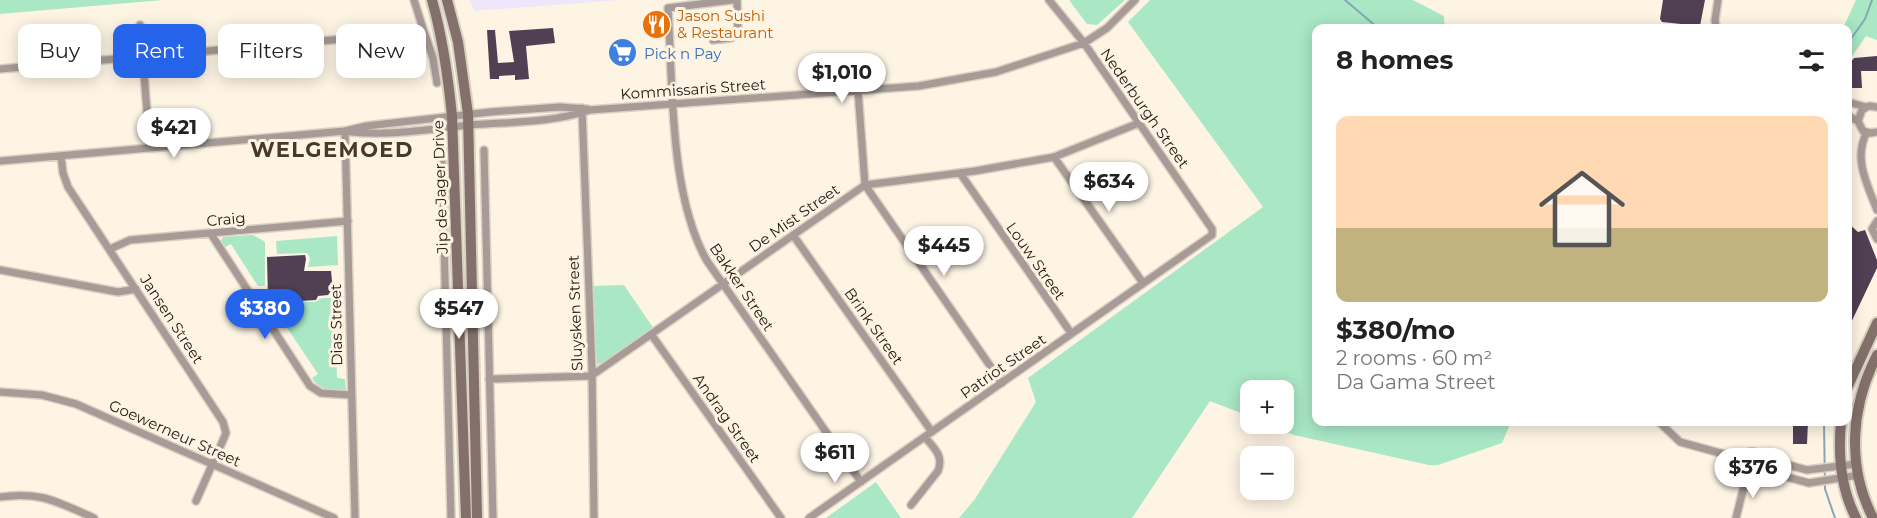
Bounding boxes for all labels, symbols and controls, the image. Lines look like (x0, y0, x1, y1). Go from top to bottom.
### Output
place label: Jason Sushi & Restaurant (676, 6, 773, 42)
restaurant icon: Jason Sushi & Restaurant (640, 8, 672, 40)
chip: Buy (18, 24, 101, 78)
chip: Rent (113, 24, 206, 78)
chip: Filters (218, 24, 324, 78)
chip: New (336, 24, 426, 78)
supermarket icon: Pick n Pay (607, 37, 639, 69)
place label: Pick n Pay (644, 44, 722, 63)
street label: Nederburgh Street (1096, 44, 1194, 172)
text: 8 homes (1336, 44, 1453, 76)
icon: filters (1795, 44, 1828, 77)
pin: $1,010 (793, 53, 891, 104)
text: $1,010 (812, 60, 872, 84)
street label: Kommissaris Street (620, 74, 766, 104)
pin: $421 (138, 108, 210, 159)
text: $421 (151, 115, 197, 139)
street label: Jip de Jager Drive (428, 120, 452, 255)
district label: WELGEMOED (250, 137, 414, 162)
icon: home (1528, 155, 1636, 263)
pin: $634 (1073, 162, 1145, 213)
text: $634 (1083, 169, 1135, 193)
street label: De Mist Street (745, 180, 843, 256)
street label: Craig (206, 208, 246, 230)
street label: Louw Street (1002, 218, 1070, 304)
pin: $445 (908, 226, 980, 277)
text: $445 (918, 233, 970, 257)
street label: Bakker Street (706, 239, 778, 335)
street label: Sluysken Street (563, 255, 587, 371)
street label: Jansen Street (136, 270, 208, 367)
street label: Dias Street (326, 284, 346, 366)
street label: Brink Street (841, 284, 907, 368)
pin: $380 (229, 289, 301, 340)
pin: $547 (423, 289, 495, 340)
text: $380 (239, 296, 291, 320)
text: $547 (434, 296, 484, 320)
text: $380/mo (1336, 314, 1455, 346)
street label: Patriot Street (957, 329, 1049, 403)
text: 2 rooms · 60 m² (1336, 346, 1492, 370)
street label: Andrag Street (689, 370, 765, 466)
text: Da Gama Street (1336, 370, 1496, 394)
map controls (1240, 380, 1294, 500)
button: + (1240, 380, 1294, 434)
street label: Goewerneur Street (106, 395, 244, 471)
pin: $611 (799, 433, 871, 484)
text: $611 (814, 440, 856, 464)
button: − (1240, 446, 1294, 500)
pin: $376 (1717, 448, 1789, 499)
text: $376 (1728, 455, 1778, 479)

